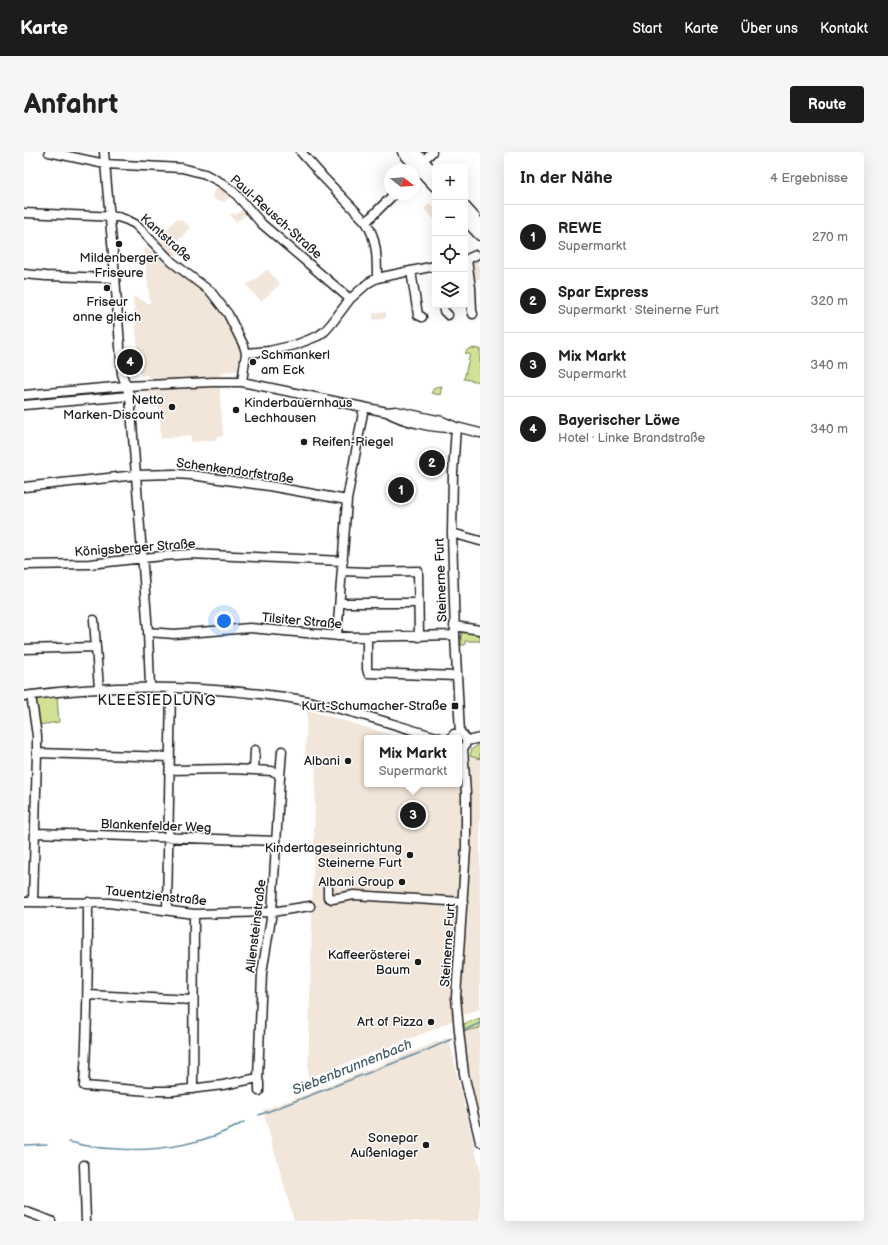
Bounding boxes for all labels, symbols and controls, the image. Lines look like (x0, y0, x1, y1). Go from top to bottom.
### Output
text: Karte (20, 17, 68, 40)
text: Start (632, 20, 662, 37)
text: Karte (684, 20, 718, 37)
text: Über uns (740, 20, 798, 37)
text: Kontakt (820, 20, 868, 37)
button: Route (790, 86, 864, 123)
text: Anfahrt (24, 88, 118, 121)
north arrow (384, 164, 420, 200)
map controls (432, 164, 468, 308)
button: + (432, 164, 468, 200)
text: In der Nähe (520, 168, 613, 188)
text: 4 Ergebnisse (770, 170, 848, 186)
street label: Paul-Reusch-Straße (227, 172, 325, 263)
button: − (432, 200, 468, 236)
street label: Kantstraße (137, 211, 195, 266)
text: REWE (558, 219, 602, 238)
text: 1 (530, 229, 536, 245)
text: 270 m (812, 229, 848, 245)
button: locate (432, 236, 468, 272)
text: Supermarkt (558, 238, 627, 254)
marker: Mildenberger Friseure (114, 239, 124, 249)
place label: Mildenberger Friseure (79, 250, 159, 281)
button: layers (432, 272, 468, 308)
marker: Friseur anne gleich (102, 283, 112, 293)
text: Spar Express (558, 283, 648, 302)
text: 2 (529, 293, 537, 309)
text: 320 m (810, 293, 848, 309)
place label: Friseur anne gleich (73, 294, 141, 325)
text: Supermarkt · Steinerne Furt (558, 302, 719, 318)
pin: 4 (117, 347, 143, 377)
place label: Schmankerl am Eck (261, 347, 330, 378)
text: Mix Markt (558, 347, 626, 366)
marker: Schmankerl am Eck (248, 357, 258, 367)
text: 3 (529, 357, 537, 373)
text: 340 m (810, 357, 848, 373)
text: Supermarkt (558, 366, 627, 382)
place label: Netto Marken-Discount (63, 392, 164, 423)
place label: Kinderbauernhaus Lechhausen (244, 395, 353, 426)
marker: Netto Marken-Discount (167, 402, 177, 412)
marker: Kinderbauernhaus Lechhausen (231, 405, 241, 415)
text: Bayerischer Löwe (558, 411, 680, 430)
text: 4 (529, 421, 537, 437)
text: 340 m (810, 421, 848, 437)
text: Hotel · Linke Brandstraße (558, 430, 705, 446)
place label: Reifen-Riegel (312, 434, 394, 450)
marker: Reifen-Riegel (299, 437, 309, 447)
pin: 2 (419, 448, 445, 478)
street label: Schenkendorfstraße (175, 455, 295, 487)
pin: 1 (388, 475, 414, 505)
street label: Königsberger Straße (74, 536, 196, 560)
street label: Steinerne Furt (432, 538, 450, 622)
street label: Tilsiter Straße (261, 610, 343, 633)
your location (214, 611, 234, 631)
district label: KLEESIEDLUNG (97, 692, 217, 709)
place label: Kurt-Schumacher-Straße (301, 698, 447, 714)
marker: Kurt-Schumacher-Straße (450, 701, 460, 711)
popup (364, 735, 462, 787)
text: Mix Markt (379, 744, 447, 763)
place label: Albani (304, 753, 340, 769)
marker: Albani (343, 756, 353, 766)
text: Supermarkt (379, 763, 447, 779)
pin: 3 (400, 800, 426, 830)
street label: Blankenfelder Weg (100, 816, 212, 836)
place label: Kindertageseinrichtung Steinerne Furt (265, 840, 402, 871)
marker: Kindertageseinrichtung Steinerne Furt (405, 850, 415, 860)
place label: Albani Group (318, 874, 394, 890)
marker: Albani Group (397, 877, 407, 887)
street label: Allensteinstraße (242, 878, 270, 974)
street label: Tauentzienstraße (105, 883, 208, 909)
street label: Steinerne Furt (437, 902, 459, 988)
place label: Kaffeerösterei Baum (328, 947, 410, 978)
marker: Kaffeerösterei Baum (413, 957, 423, 967)
place label: Art of Pizza (357, 1014, 423, 1030)
marker: Art of Pizza (426, 1017, 436, 1027)
water label: Siebenbrunnenbach (290, 1035, 415, 1099)
place label: Sonepar Außenlager (351, 1130, 418, 1161)
marker: Sonepar Außenlager (421, 1140, 431, 1150)

